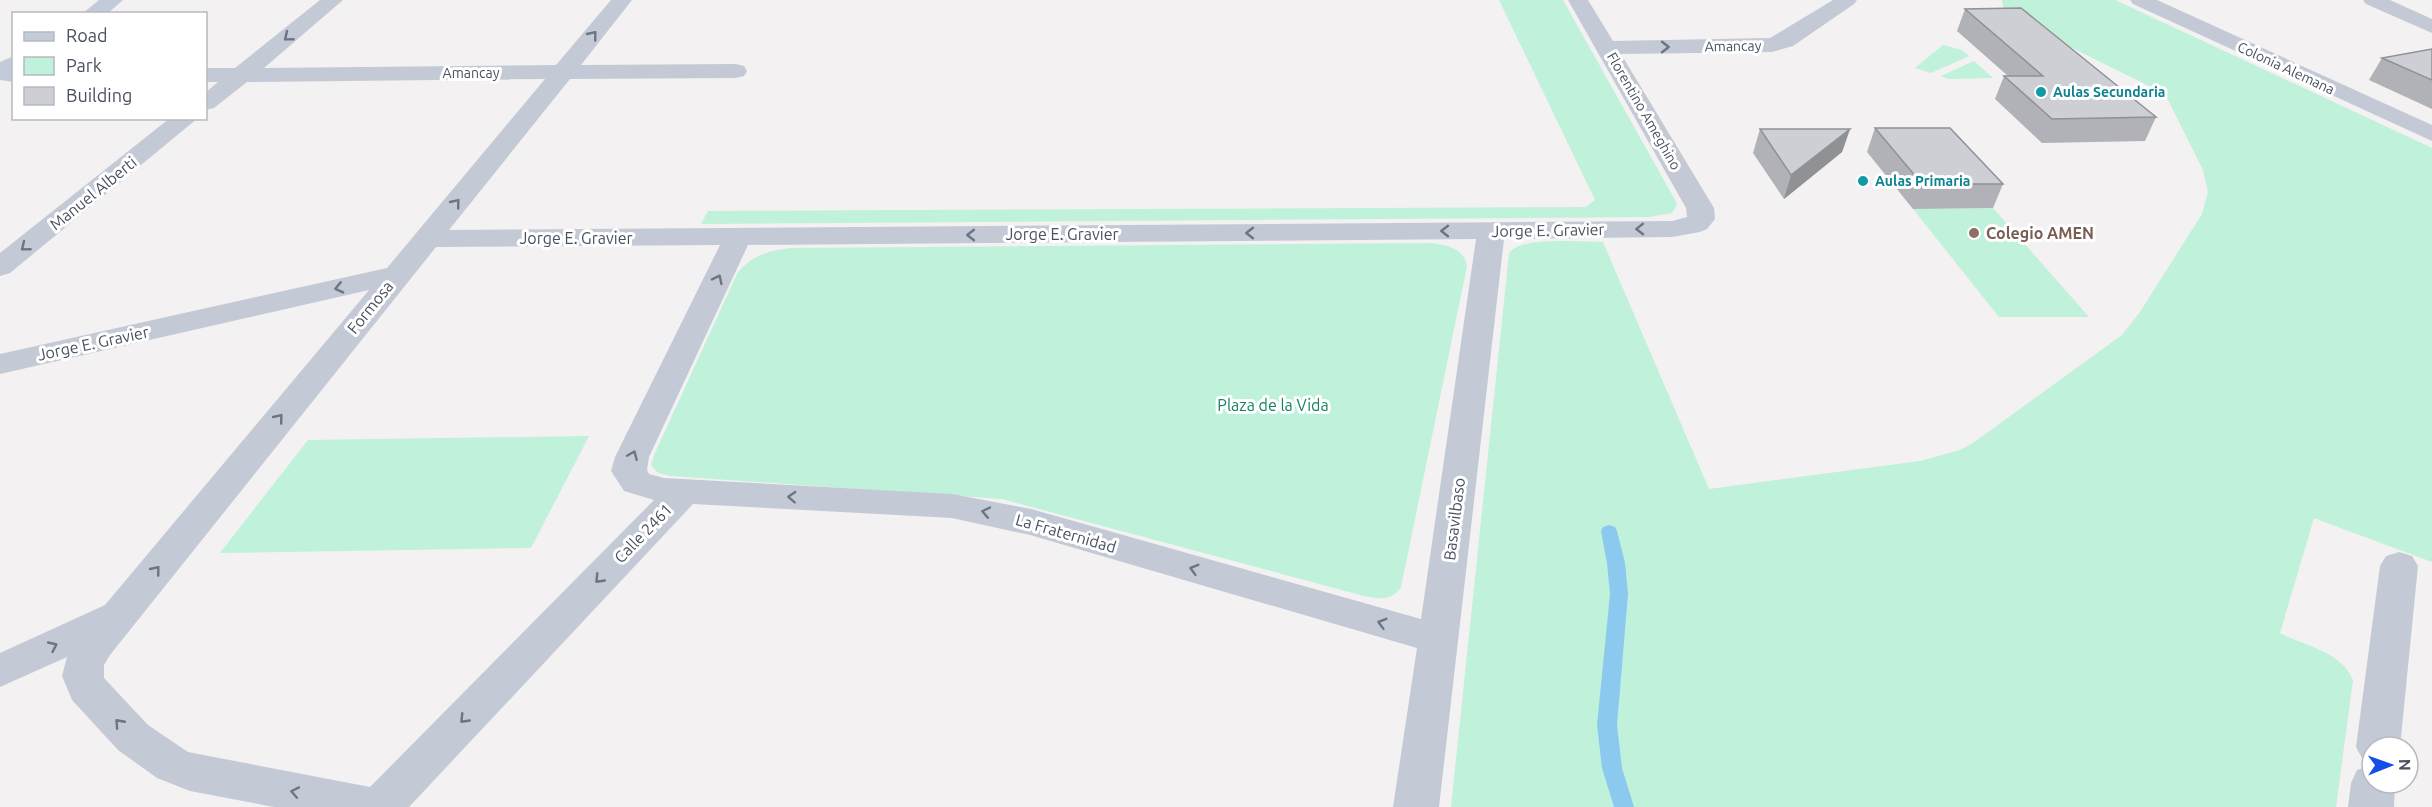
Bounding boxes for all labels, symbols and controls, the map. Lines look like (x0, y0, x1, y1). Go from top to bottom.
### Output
legend (12, 12, 207, 120)
text: Road (66, 25, 108, 45)
one-way arrow (284, 29, 295, 40)
one-way arrow (585, 31, 596, 42)
street label: Amancay (1704, 38, 1762, 54)
street label: Colonia Alemana (2235, 38, 2337, 98)
one-way arrow (1660, 41, 1669, 53)
street label: Florentino Ameghino (1604, 49, 1684, 173)
text: Park (66, 55, 102, 75)
street label: Amancay (443, 65, 500, 81)
place label: Aulas Secundaria (2053, 84, 2165, 100)
text: Building (66, 85, 132, 105)
marker: Aulas Secundaria (2034, 85, 2048, 99)
street label: Manuel Alberti (46, 153, 140, 233)
place label: Aulas Primaria (1875, 173, 1970, 189)
marker: Aulas Primaria (1856, 174, 1870, 188)
one-way arrow (449, 198, 460, 209)
street label: Jorge E. Gravier (1491, 220, 1605, 240)
one-way arrow (1635, 223, 1644, 235)
place label: Colegio AMEN (1986, 224, 2094, 242)
street label: Jorge E. Gravier (1005, 225, 1119, 243)
one-way arrow (1440, 225, 1449, 237)
marker: Colegio AMEN (1967, 226, 1981, 240)
one-way arrow (1245, 227, 1254, 239)
street label: Jorge E. Gravier (519, 229, 633, 247)
one-way arrow (966, 229, 975, 241)
one-way arrow (21, 239, 32, 250)
one-way arrow (711, 275, 722, 286)
street label: Formosa (343, 277, 397, 337)
one-way arrow (335, 281, 345, 294)
street label: Jorge E. Gravier (36, 322, 150, 364)
park label: Plaza de la Vida (1217, 396, 1329, 414)
one-way arrow (272, 414, 283, 425)
one-way arrow (626, 450, 638, 461)
street label: Basavilbaso (1440, 477, 1468, 561)
one-way arrow (787, 490, 796, 503)
street label: Calle 2461 (610, 500, 676, 566)
one-way arrow (981, 506, 991, 519)
street label: La Fraternidad (1014, 510, 1118, 556)
one-way arrow (1189, 564, 1200, 576)
one-way arrow (149, 566, 160, 577)
one-way arrow (596, 571, 607, 582)
one-way arrow (1377, 617, 1387, 630)
one-way arrow (46, 642, 57, 654)
one-way arrow (461, 712, 472, 723)
one-way arrow (115, 720, 126, 730)
north arrow (2360, 735, 2420, 795)
text: N (2396, 759, 2414, 771)
one-way arrow (291, 786, 301, 799)

